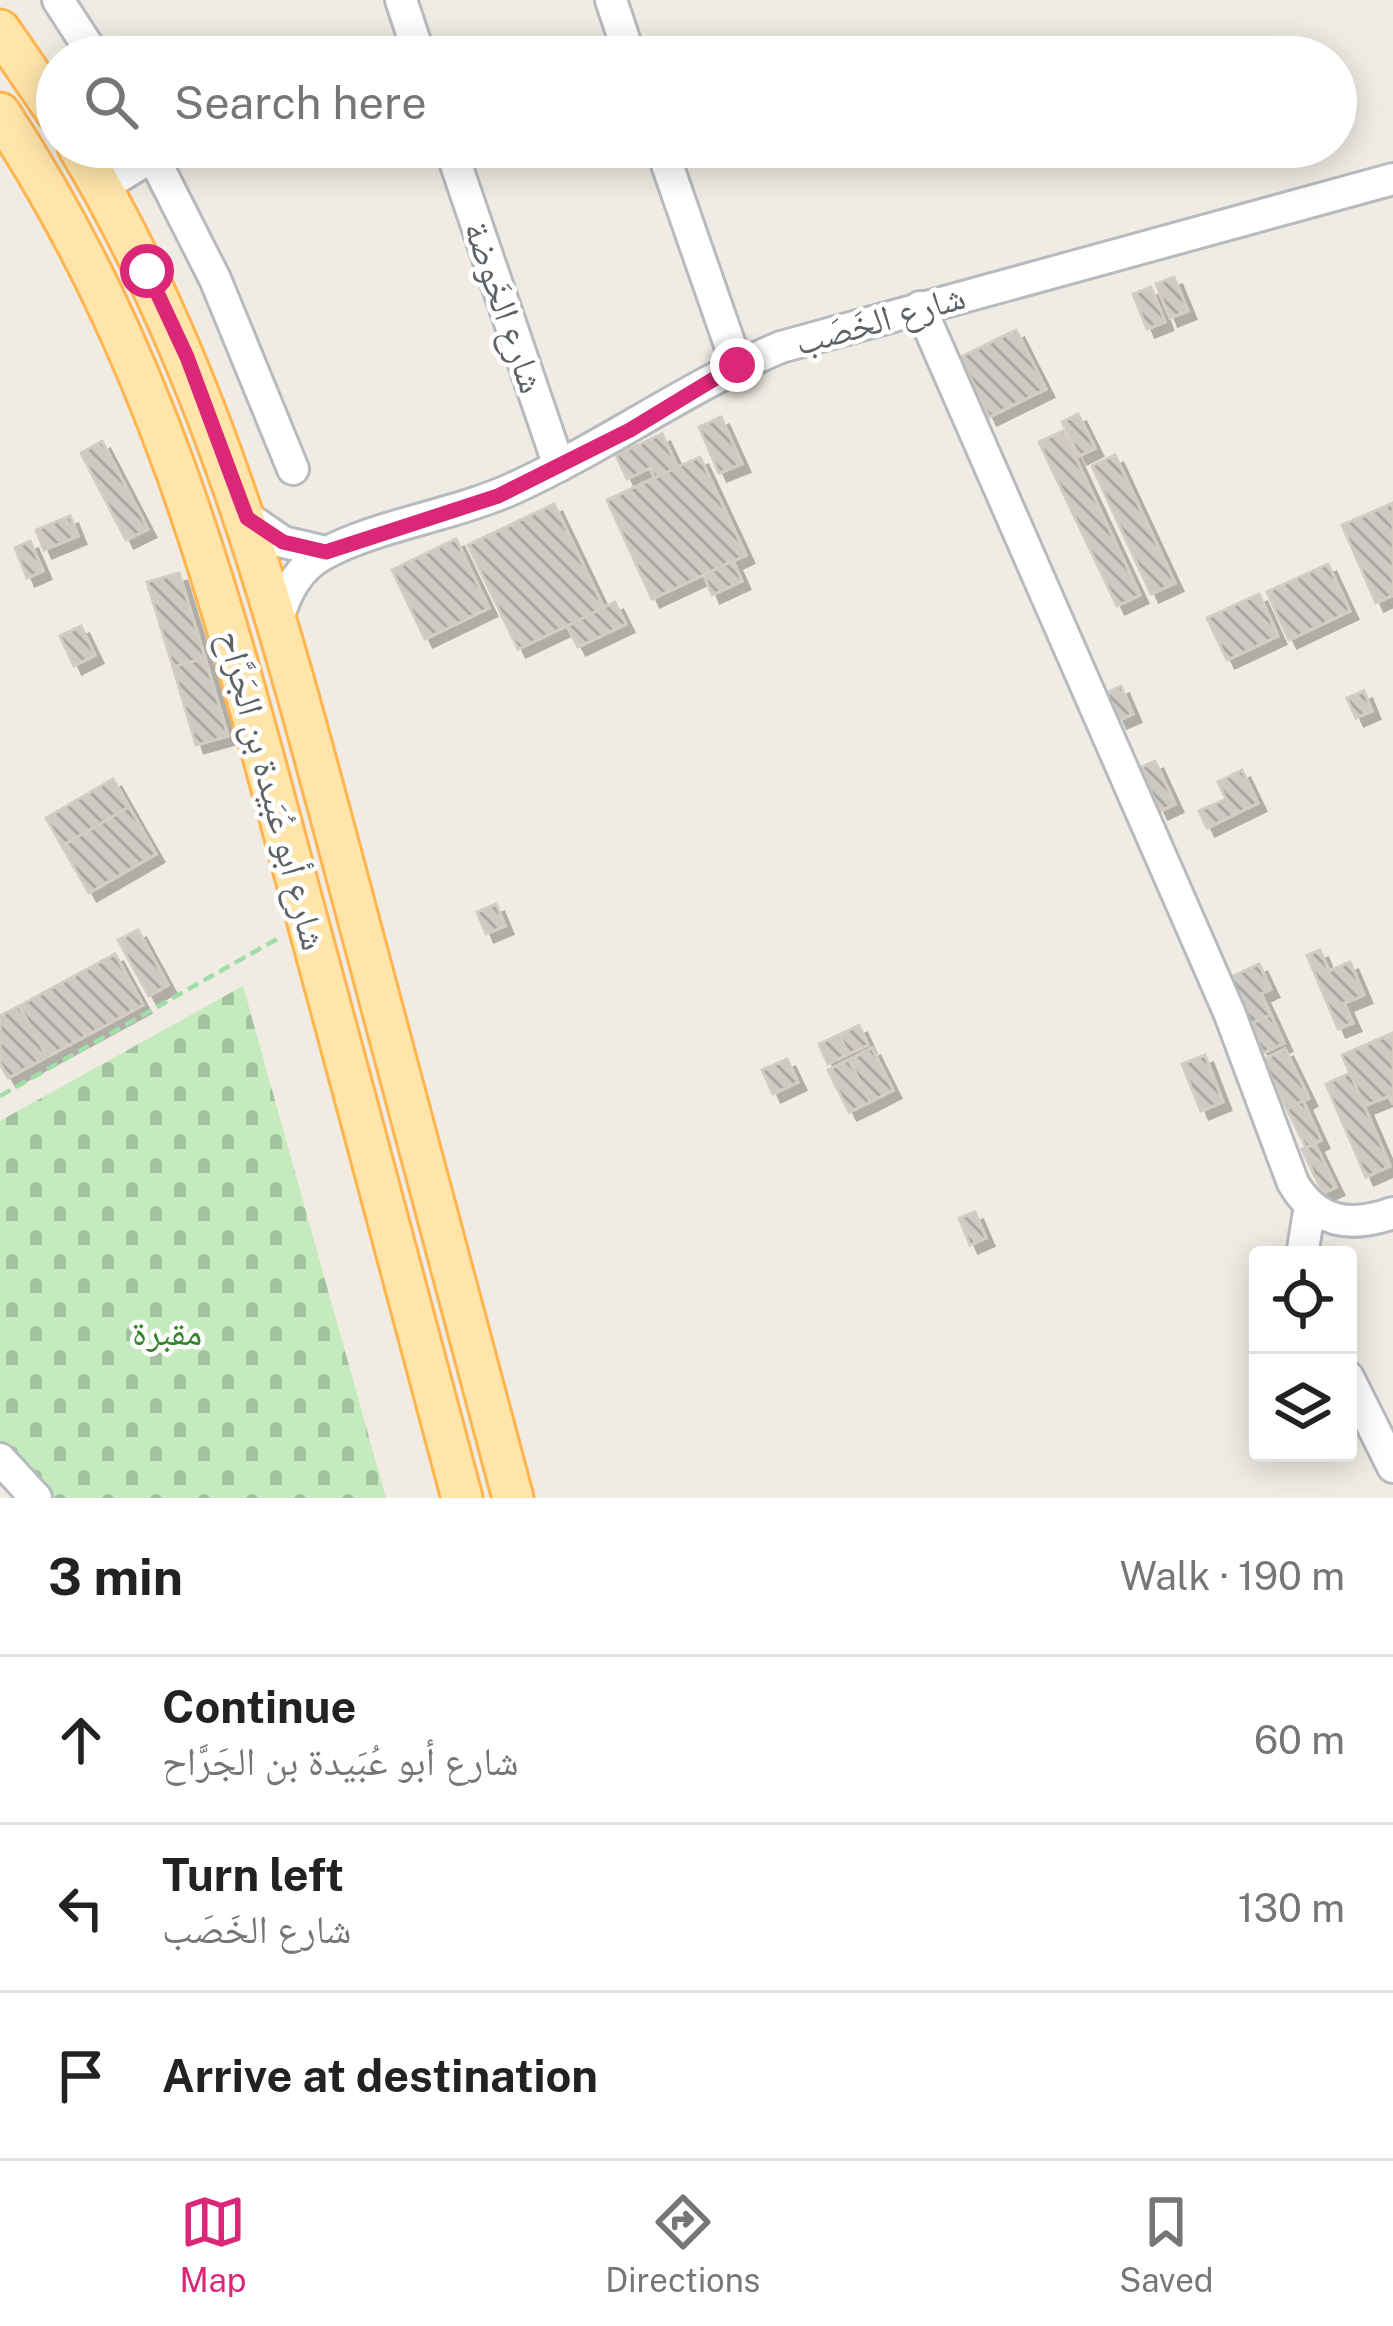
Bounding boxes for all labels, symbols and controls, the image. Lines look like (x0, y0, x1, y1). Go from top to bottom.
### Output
search box (36, 36, 1357, 168)
icon: search (78, 69, 144, 135)
text: Search here (174, 76, 427, 129)
street label: شارع الخَوضة (454, 216, 554, 399)
route start (120, 244, 174, 298)
street label: شارع الخَصَب (790, 275, 970, 365)
route end (710, 338, 764, 392)
street label: شارع أبو عُبَيدة بن الجَرَّاح (208, 626, 336, 955)
map controls (1249, 1246, 1357, 1462)
button: locate (1249, 1246, 1357, 1354)
park label: مقبرة (132, 1311, 202, 1353)
button: layers (1249, 1354, 1357, 1462)
text: 3 min (48, 1547, 183, 1606)
text: Walk · 190 m (1120, 1553, 1345, 1599)
text: Continue (162, 1680, 356, 1733)
icon: ahead (48, 1707, 114, 1773)
text: 60 m (1254, 1717, 1345, 1763)
text: شارع أبو عُبَيدة بن الجَرَّاح (162, 1738, 519, 1784)
text: Turn left (162, 1848, 344, 1901)
icon: left (48, 1875, 114, 1941)
text: 130 m (1238, 1885, 1345, 1931)
text: شارع الخَصَب (162, 1906, 351, 1952)
icon: arrive (48, 2043, 114, 2109)
text: Arrive at destination (162, 2049, 598, 2102)
tab: Map (179, 2189, 246, 2299)
tab: Directions (605, 2189, 760, 2299)
tab: Saved (1119, 2189, 1214, 2299)

